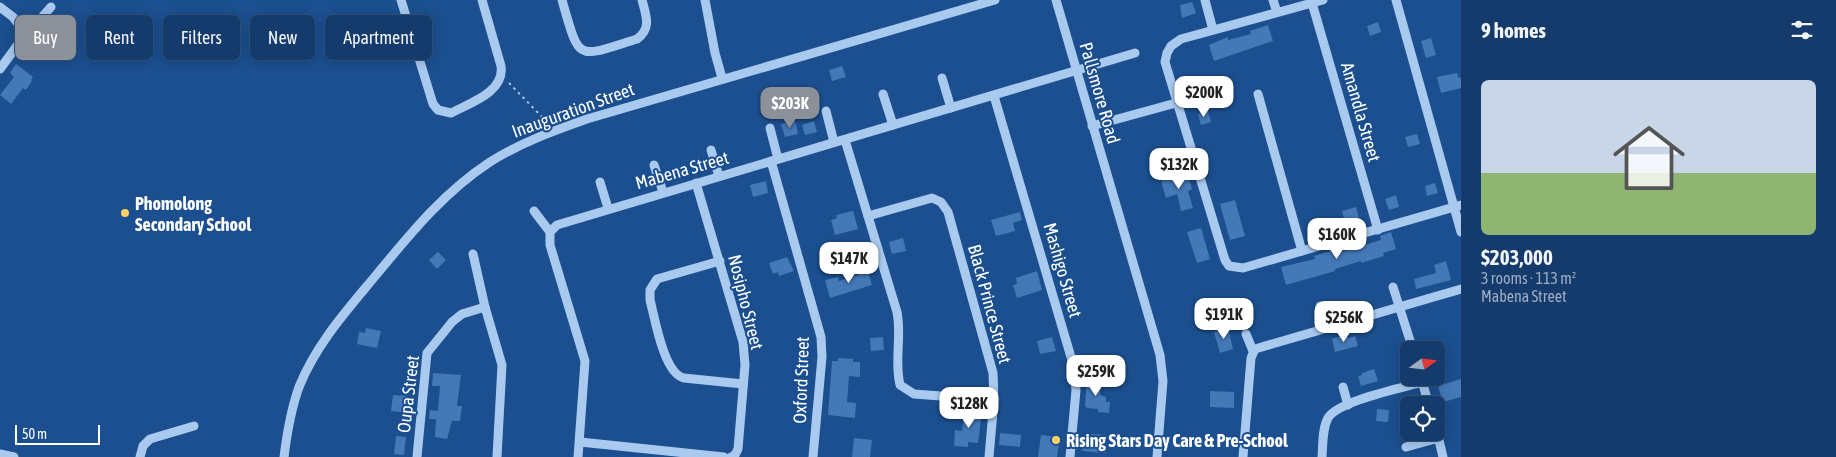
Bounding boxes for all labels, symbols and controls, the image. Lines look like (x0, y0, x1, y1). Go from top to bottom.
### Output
chip: Buy (15, 15, 76, 60)
chip: Rent (86, 15, 153, 60)
chip: Filters (163, 15, 240, 60)
chip: New (250, 15, 315, 60)
chip: Apartment (325, 15, 432, 60)
icon: filters (1788, 16, 1816, 44)
text: 9 homes (1481, 18, 1546, 42)
street label: Pallsmore Road (1076, 40, 1124, 146)
street label: Amandla Street (1337, 60, 1385, 164)
pin: $200K (1169, 76, 1239, 118)
street label: Inauguration Street (509, 78, 637, 142)
text: $200K (1185, 83, 1223, 101)
pin: $203K (755, 86, 825, 129)
text: $203K (771, 94, 809, 112)
icon: home (1604, 113, 1694, 203)
street label: Mabena Street (633, 147, 731, 193)
pin: $132K (1144, 148, 1214, 190)
text: $132K (1160, 155, 1198, 173)
place label: Phomolong Secondary School (135, 193, 251, 235)
marker: Phomolong Secondary School (119, 207, 131, 219)
pin: $160K (1302, 218, 1372, 260)
street label: Mashigo Street (1039, 220, 1087, 320)
text: $160K (1318, 225, 1356, 243)
pin: $147K (814, 242, 884, 284)
street label: Black Prince Street (964, 242, 1016, 366)
text: $203,000 (1481, 245, 1553, 269)
text: $147K (830, 249, 868, 267)
street label: Nosipho Street (724, 252, 768, 352)
text: 3 rooms · 113 m² (1481, 269, 1576, 287)
text: Mabena Street (1481, 287, 1567, 305)
pin: $191K (1189, 298, 1259, 340)
pin: $256K (1309, 300, 1379, 343)
text: $191K (1205, 305, 1243, 323)
text: $256K (1325, 308, 1363, 326)
street label: Oxford Street (789, 336, 813, 424)
north arrow (1400, 341, 1445, 386)
map controls (1400, 341, 1445, 441)
street label: Oupa Street (393, 354, 423, 434)
pin: $259K (1061, 354, 1131, 397)
text: $259K (1077, 362, 1115, 380)
pin: $128K (934, 386, 1004, 429)
text: $128K (950, 394, 988, 412)
button: locate (1400, 396, 1445, 441)
scale bar (15, 422, 100, 445)
text: 50 m (22, 426, 47, 442)
place label: Rising Stars Day Care & Pre-School (1066, 430, 1288, 451)
marker: Rising Stars Day Care & Pre-School (1050, 434, 1062, 446)

